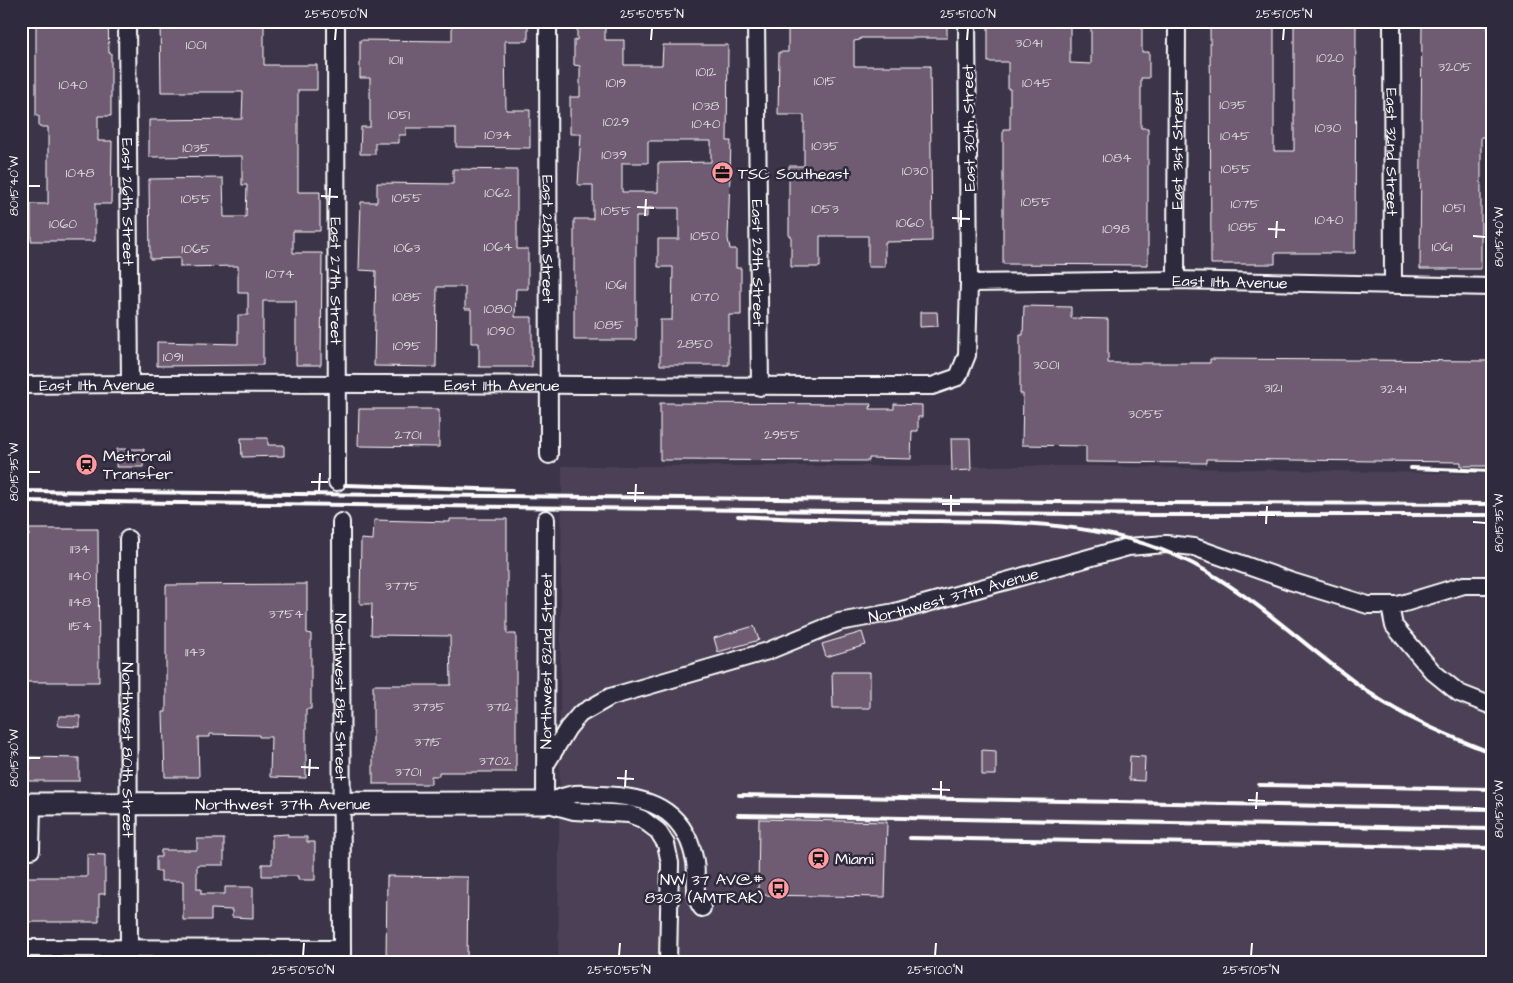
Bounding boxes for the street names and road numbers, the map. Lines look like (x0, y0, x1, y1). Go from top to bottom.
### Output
street label: East 30th Street (957, 64, 981, 192)
street label: East 32nd Street (1380, 88, 1403, 216)
street label: East 31st Street (1166, 90, 1189, 210)
street label: East 26th Street (116, 138, 139, 267)
street label: East 28th Street (536, 175, 559, 304)
street label: East 29th Street (746, 199, 769, 327)
street label: East 27th Street (324, 217, 347, 345)
street label: East 11th Avenue (1172, 270, 1288, 294)
street label: East 11th Avenue (39, 374, 155, 397)
street label: East 11th Avenue (444, 374, 560, 397)
street label: Northwest 37th Avenue (867, 562, 1042, 629)
street label: Northwest 82nd Street (535, 572, 558, 749)
street label: Northwest 81st Street (329, 613, 352, 781)
street label: Northwest 80th Street (116, 662, 139, 838)
street label: Northwest 37th Avenue (195, 793, 371, 816)

